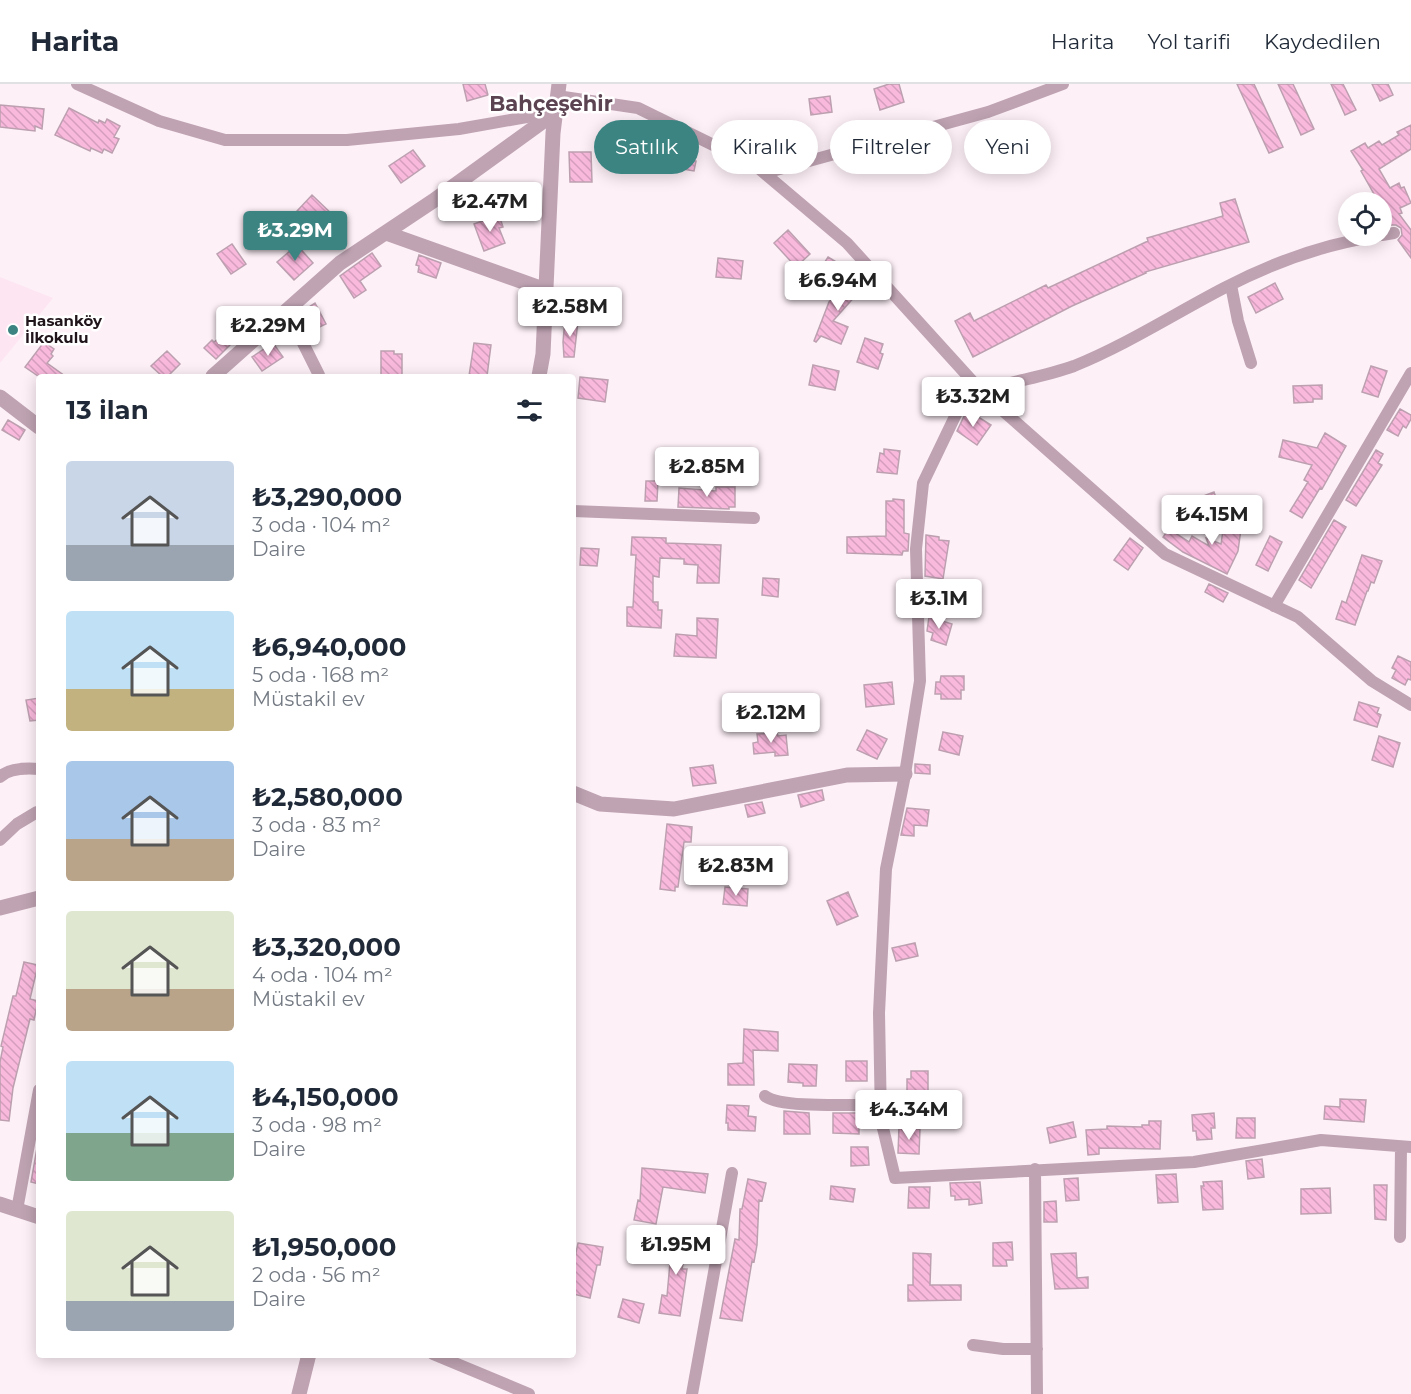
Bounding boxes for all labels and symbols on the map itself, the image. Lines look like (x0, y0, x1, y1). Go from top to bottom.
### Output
district label: Bahçeşehir (489, 91, 613, 116)
pin: ₺2.47M (441, 182, 539, 233)
pin: ₺3.29M (246, 211, 344, 262)
pin: ₺6.94M (789, 261, 887, 312)
pin: ₺2.58M (521, 287, 619, 338)
pin: ₺2.29M (219, 306, 317, 357)
place label: Hasanköy İlkokulu (25, 311, 103, 347)
marker: Hasanköy İlkokulu (6, 323, 20, 337)
pin: ₺3.32M (924, 377, 1022, 428)
pin: ₺2.85M (658, 447, 756, 498)
pin: ₺4.15M (1163, 495, 1261, 546)
pin: ₺3.1M (897, 579, 981, 630)
pin: ₺2.12M (722, 693, 820, 744)
pin: ₺2.83M (687, 846, 785, 897)
pin: ₺4.34M (860, 1090, 958, 1141)
pin: ₺1.95M (627, 1225, 725, 1276)

